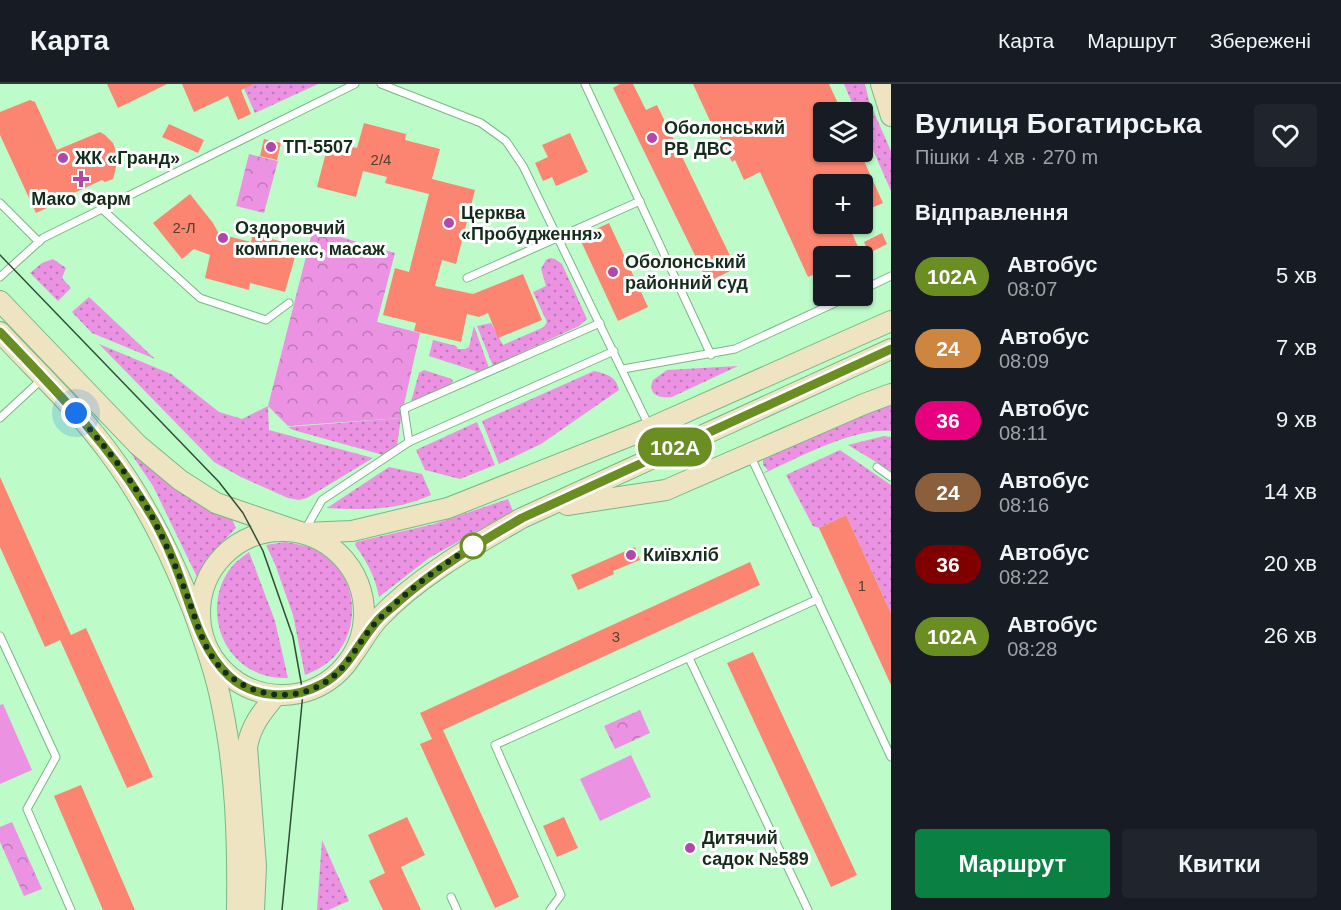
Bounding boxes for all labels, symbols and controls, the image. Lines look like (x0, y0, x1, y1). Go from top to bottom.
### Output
text: Карта (30, 25, 109, 56)
text: Карта (998, 29, 1054, 52)
text: Маршрут (1087, 29, 1177, 52)
text: Збережені (1210, 29, 1311, 52)
map controls (813, 102, 873, 306)
button: layers (813, 102, 873, 162)
button: heart (1254, 104, 1317, 167)
text: Вулиця Богатирська (915, 108, 1202, 139)
place label: Оболонський РВ ДВС (664, 118, 785, 159)
marker: Оболонський РВ ДВС (645, 131, 659, 145)
place label: ТП-5507 (283, 137, 353, 157)
marker: ТП-5507 (264, 140, 278, 154)
text: Пішки · 4 хв · 270 m (915, 146, 1098, 168)
place label: ЖК «Гранд» (74, 148, 180, 168)
marker: ЖК «Гранд» (56, 151, 70, 165)
house number: 2/4 (371, 151, 391, 168)
marker: Мако Фарм (74, 172, 88, 186)
button: + (813, 174, 873, 234)
place label: Мако Фарм (31, 189, 131, 209)
text: Відправлення (915, 200, 1069, 225)
place label: Церква «Пробудження» (461, 203, 603, 244)
marker: Церква «Пробудження» (442, 216, 456, 230)
place label: Оздоровчий комплекс, масаж (235, 218, 385, 259)
house number: 2-Л (172, 219, 196, 236)
marker: Оздоровчий комплекс, масаж (216, 231, 230, 245)
button: − (813, 246, 873, 306)
place label: Оболонський районний суд (625, 252, 749, 293)
text: Автобус (1007, 252, 1097, 277)
text: 5 хв (1276, 263, 1317, 288)
marker: Оболонський районний суд (606, 265, 620, 279)
text: 102А (927, 265, 977, 288)
text: 08:07 (1007, 278, 1057, 300)
text: Автобус (999, 324, 1089, 349)
text: 7 хв (1276, 335, 1317, 360)
text: 24 (936, 337, 960, 360)
text: 08:09 (999, 350, 1049, 372)
text: Автобус (999, 396, 1089, 421)
your location (61, 398, 91, 428)
text: 9 хв (1276, 407, 1317, 432)
text: 36 (936, 409, 960, 432)
text: 08:11 (999, 422, 1048, 444)
line badge: 102А (633, 428, 717, 466)
text: 102А (650, 436, 700, 459)
text: Автобус (999, 468, 1089, 493)
text: 14 хв (1264, 479, 1317, 504)
text: 24 (936, 481, 960, 504)
text: 08:16 (999, 494, 1049, 516)
unlabelled marker (460, 533, 486, 559)
text: Автобус (999, 540, 1089, 565)
place label: Київхліб (643, 545, 719, 565)
marker: Київхліб (624, 548, 638, 562)
text: 20 хв (1264, 551, 1317, 576)
text: 36 (936, 553, 960, 576)
text: 08:22 (999, 566, 1049, 588)
house number: 1 (858, 577, 866, 594)
text: Автобус (1007, 612, 1097, 637)
text: 26 хв (1264, 623, 1317, 648)
text: 102А (927, 625, 977, 648)
house number: 3 (612, 628, 620, 645)
text: 08:28 (1007, 638, 1057, 660)
place label: Дитячий садок №589 (702, 828, 809, 869)
button: Маршрут (915, 829, 1110, 898)
button: Квитки (1122, 829, 1317, 898)
marker: Дитячий садок №589 (683, 841, 697, 855)

